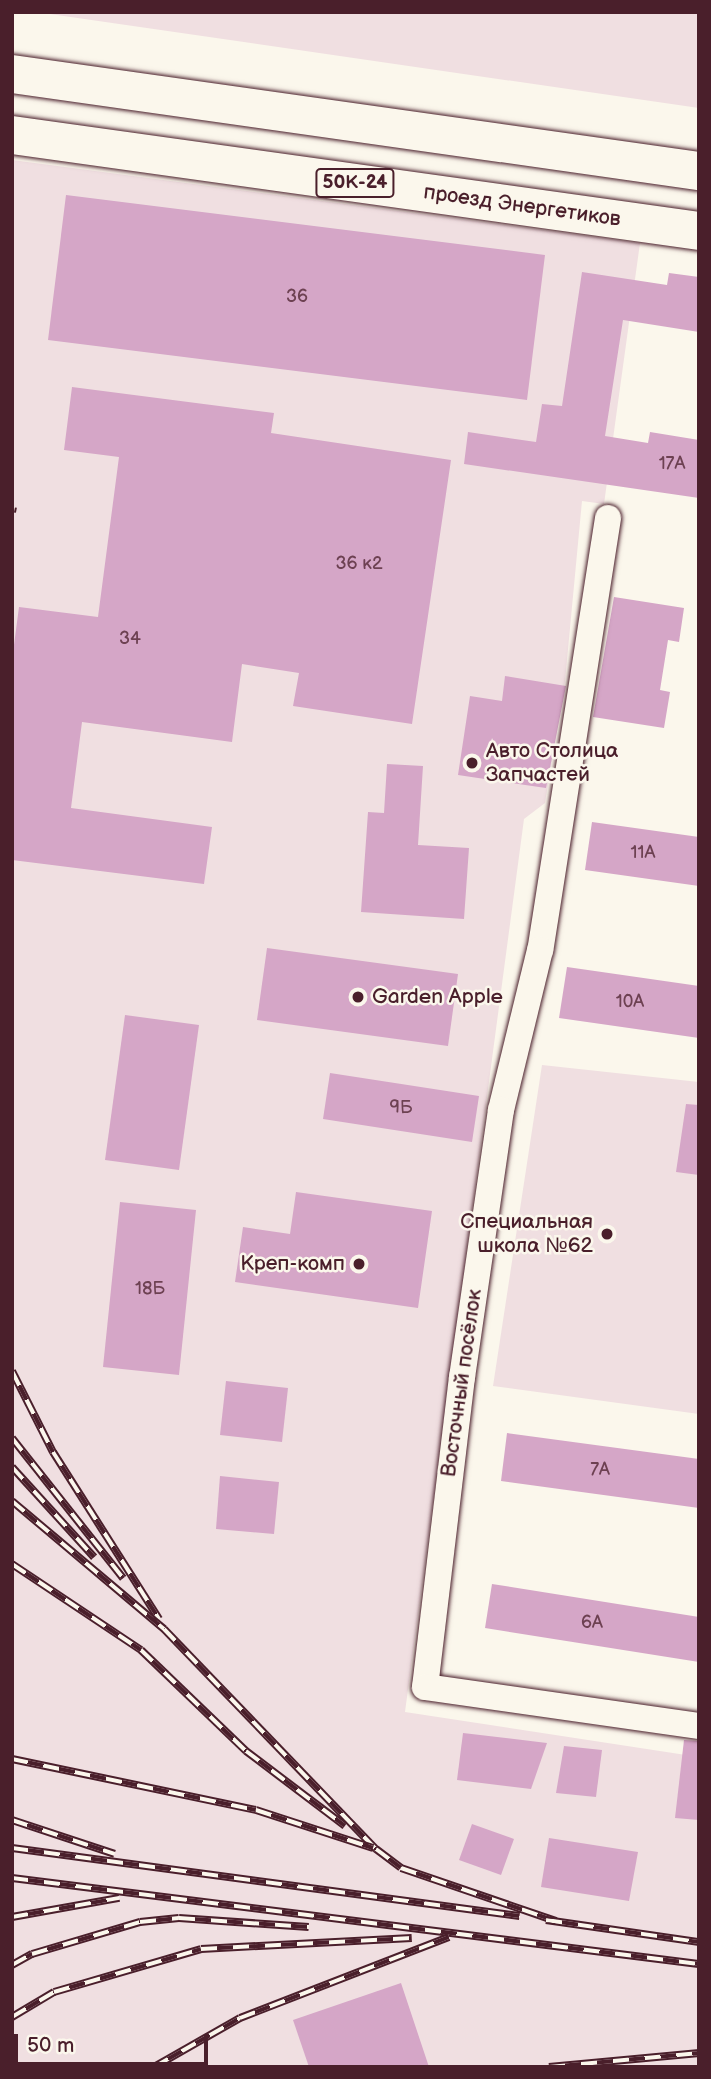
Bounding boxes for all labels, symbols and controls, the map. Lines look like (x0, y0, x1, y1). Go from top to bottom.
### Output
road number: 50К-24 (315, 168, 395, 198)
street label: проезд Энергетиков (422, 180, 622, 232)
house number: 36 (286, 286, 308, 308)
house number: 17А (659, 453, 685, 475)
house number: 36 к2 (335, 553, 383, 575)
house number: 34 (119, 628, 141, 650)
place label: Авто Столица Запчастей (486, 738, 618, 788)
marker: Авто Столица Запчастей (464, 755, 480, 771)
house number: 11А (631, 842, 655, 864)
place label: Garden Apple (372, 984, 503, 1010)
marker: Garden Apple (350, 989, 366, 1005)
house number: 10А (616, 991, 644, 1013)
house number: 9Б (390, 1097, 412, 1119)
place label: Специальная школа №62 (460, 1209, 593, 1259)
marker: Специальная школа №62 (599, 1226, 615, 1242)
place label: Креп-комп (240, 1251, 345, 1277)
marker: Креп-комп (351, 1256, 367, 1272)
house number: 18Б (135, 1278, 165, 1300)
street label: Восточный посёлок (436, 1287, 488, 1479)
house number: 7А (590, 1459, 610, 1481)
house number: 6А (581, 1612, 603, 1634)
scale bar (18, 2020, 212, 2064)
text: 50 m (27, 2033, 74, 2058)

